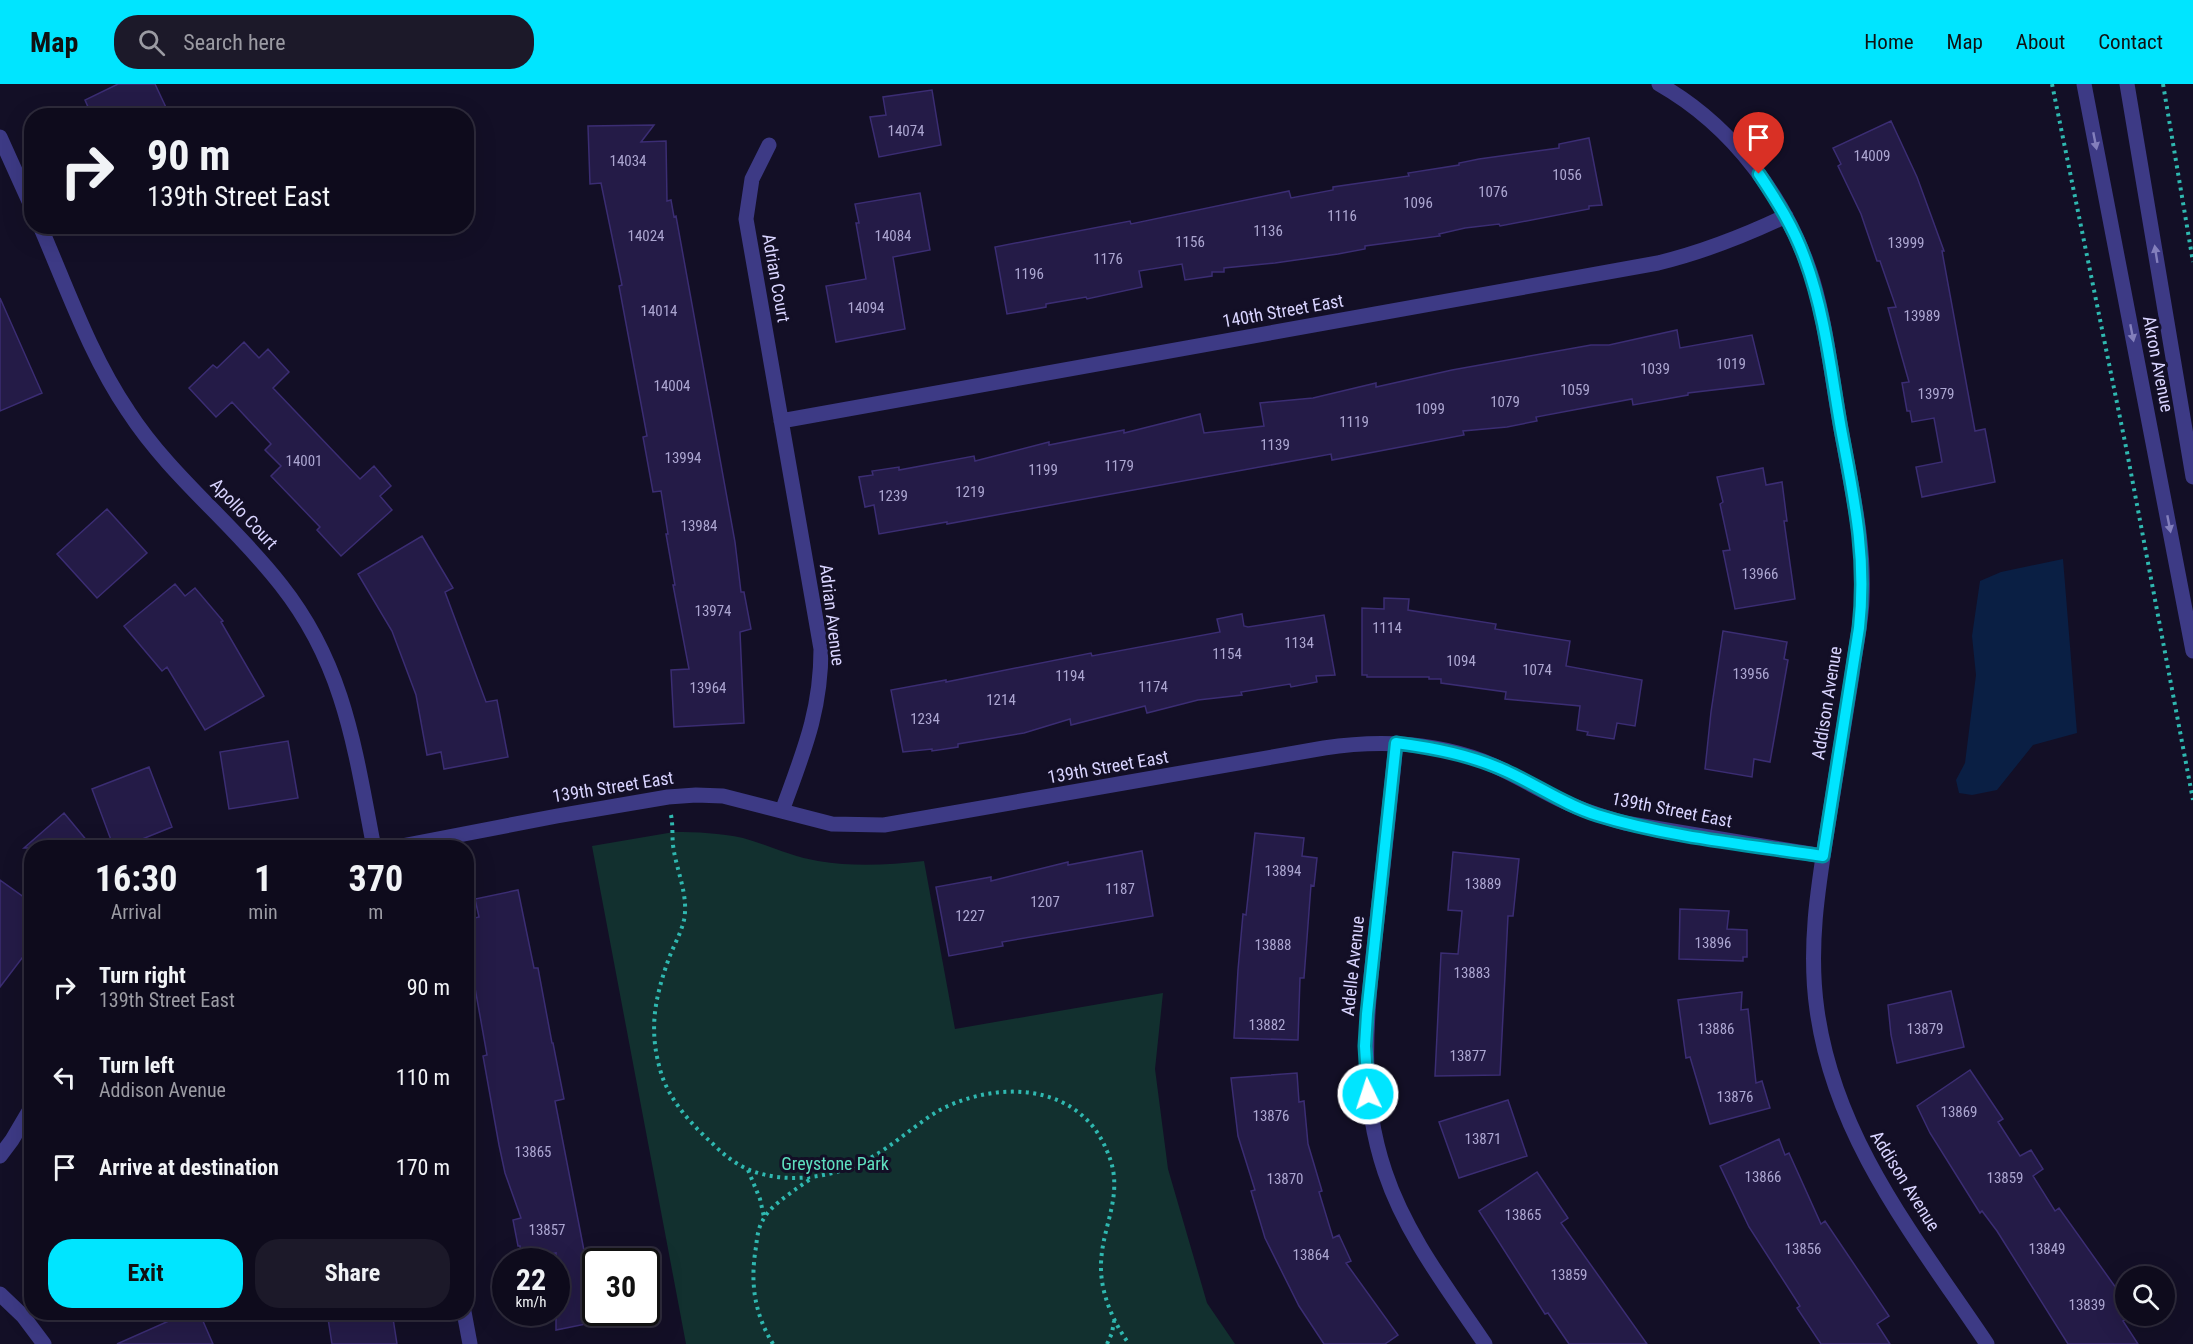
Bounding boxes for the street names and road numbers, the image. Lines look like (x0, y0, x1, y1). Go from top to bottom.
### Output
street label: Adrian Court (758, 232, 795, 324)
street label: 140th Street East (1221, 290, 1345, 331)
street label: Akron Avenue (2139, 314, 2178, 414)
street label: Apollo Court (206, 474, 282, 553)
street label: Adrian Avenue (816, 563, 849, 667)
street label: Addison Avenue (1807, 645, 1846, 761)
street label: 139th Street East (1046, 746, 1170, 787)
street label: 139th Street East (551, 767, 675, 806)
street label: 139th Street East (1610, 788, 1734, 831)
street label: Adelle Avenue (1337, 915, 1368, 1017)
street label: Addison Avenue (1866, 1127, 1945, 1235)

